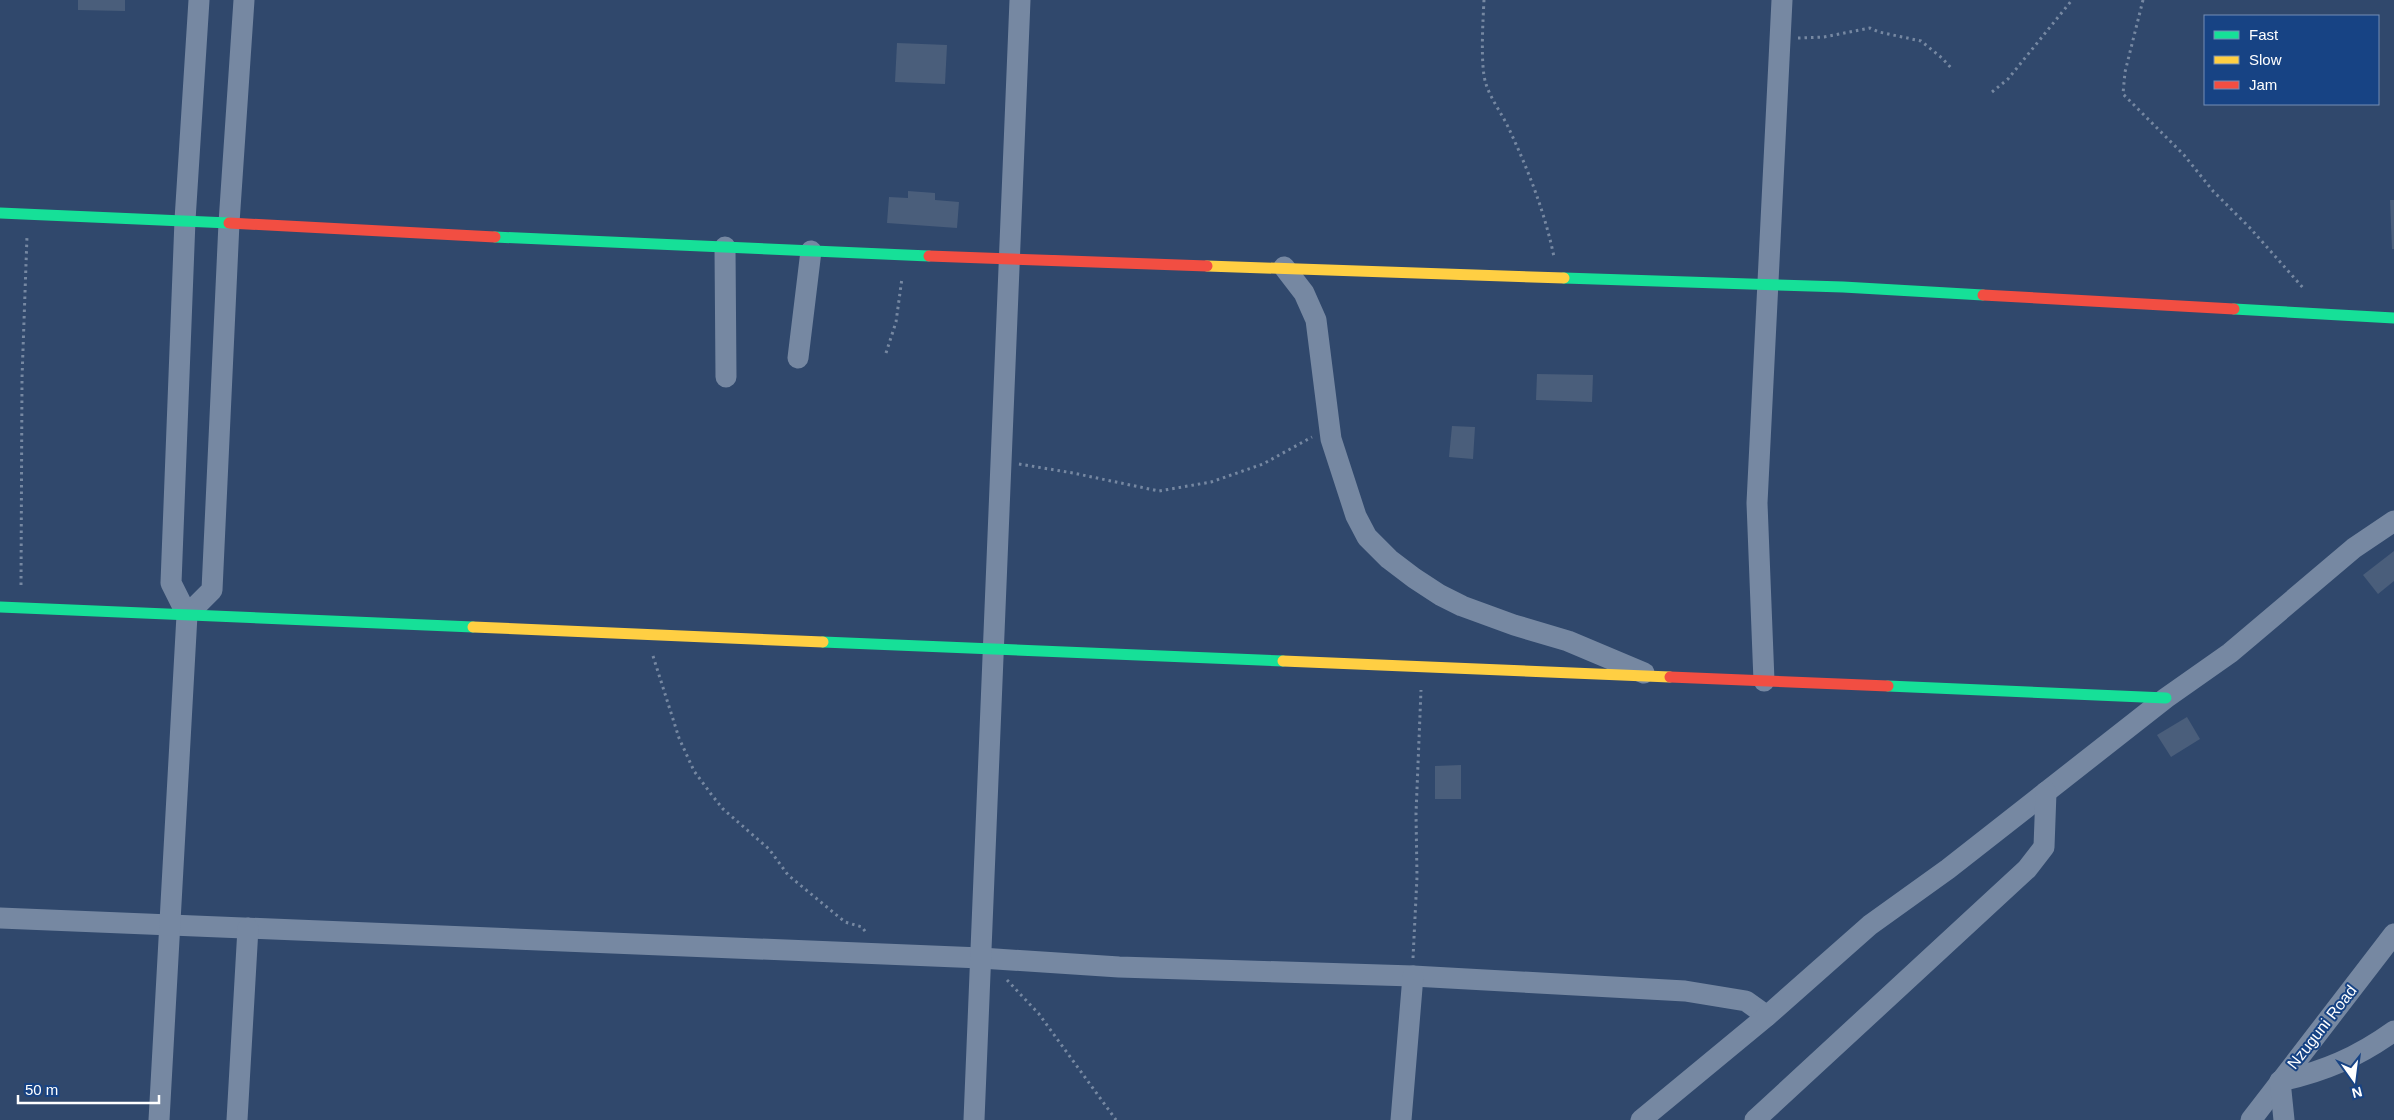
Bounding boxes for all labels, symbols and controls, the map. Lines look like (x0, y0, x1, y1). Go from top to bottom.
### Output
legend (2204, 15, 2379, 105)
text: Fast (2249, 26, 2279, 43)
text: Slow (2249, 51, 2282, 68)
text: Jam (2249, 76, 2277, 93)
street label: Nzuguni Road (2284, 982, 2360, 1072)
north arrow (2329, 1055, 2379, 1105)
scale bar (18, 1072, 159, 1104)
text: 50 m (25, 1081, 58, 1098)
text: N (2350, 1084, 2364, 1102)

